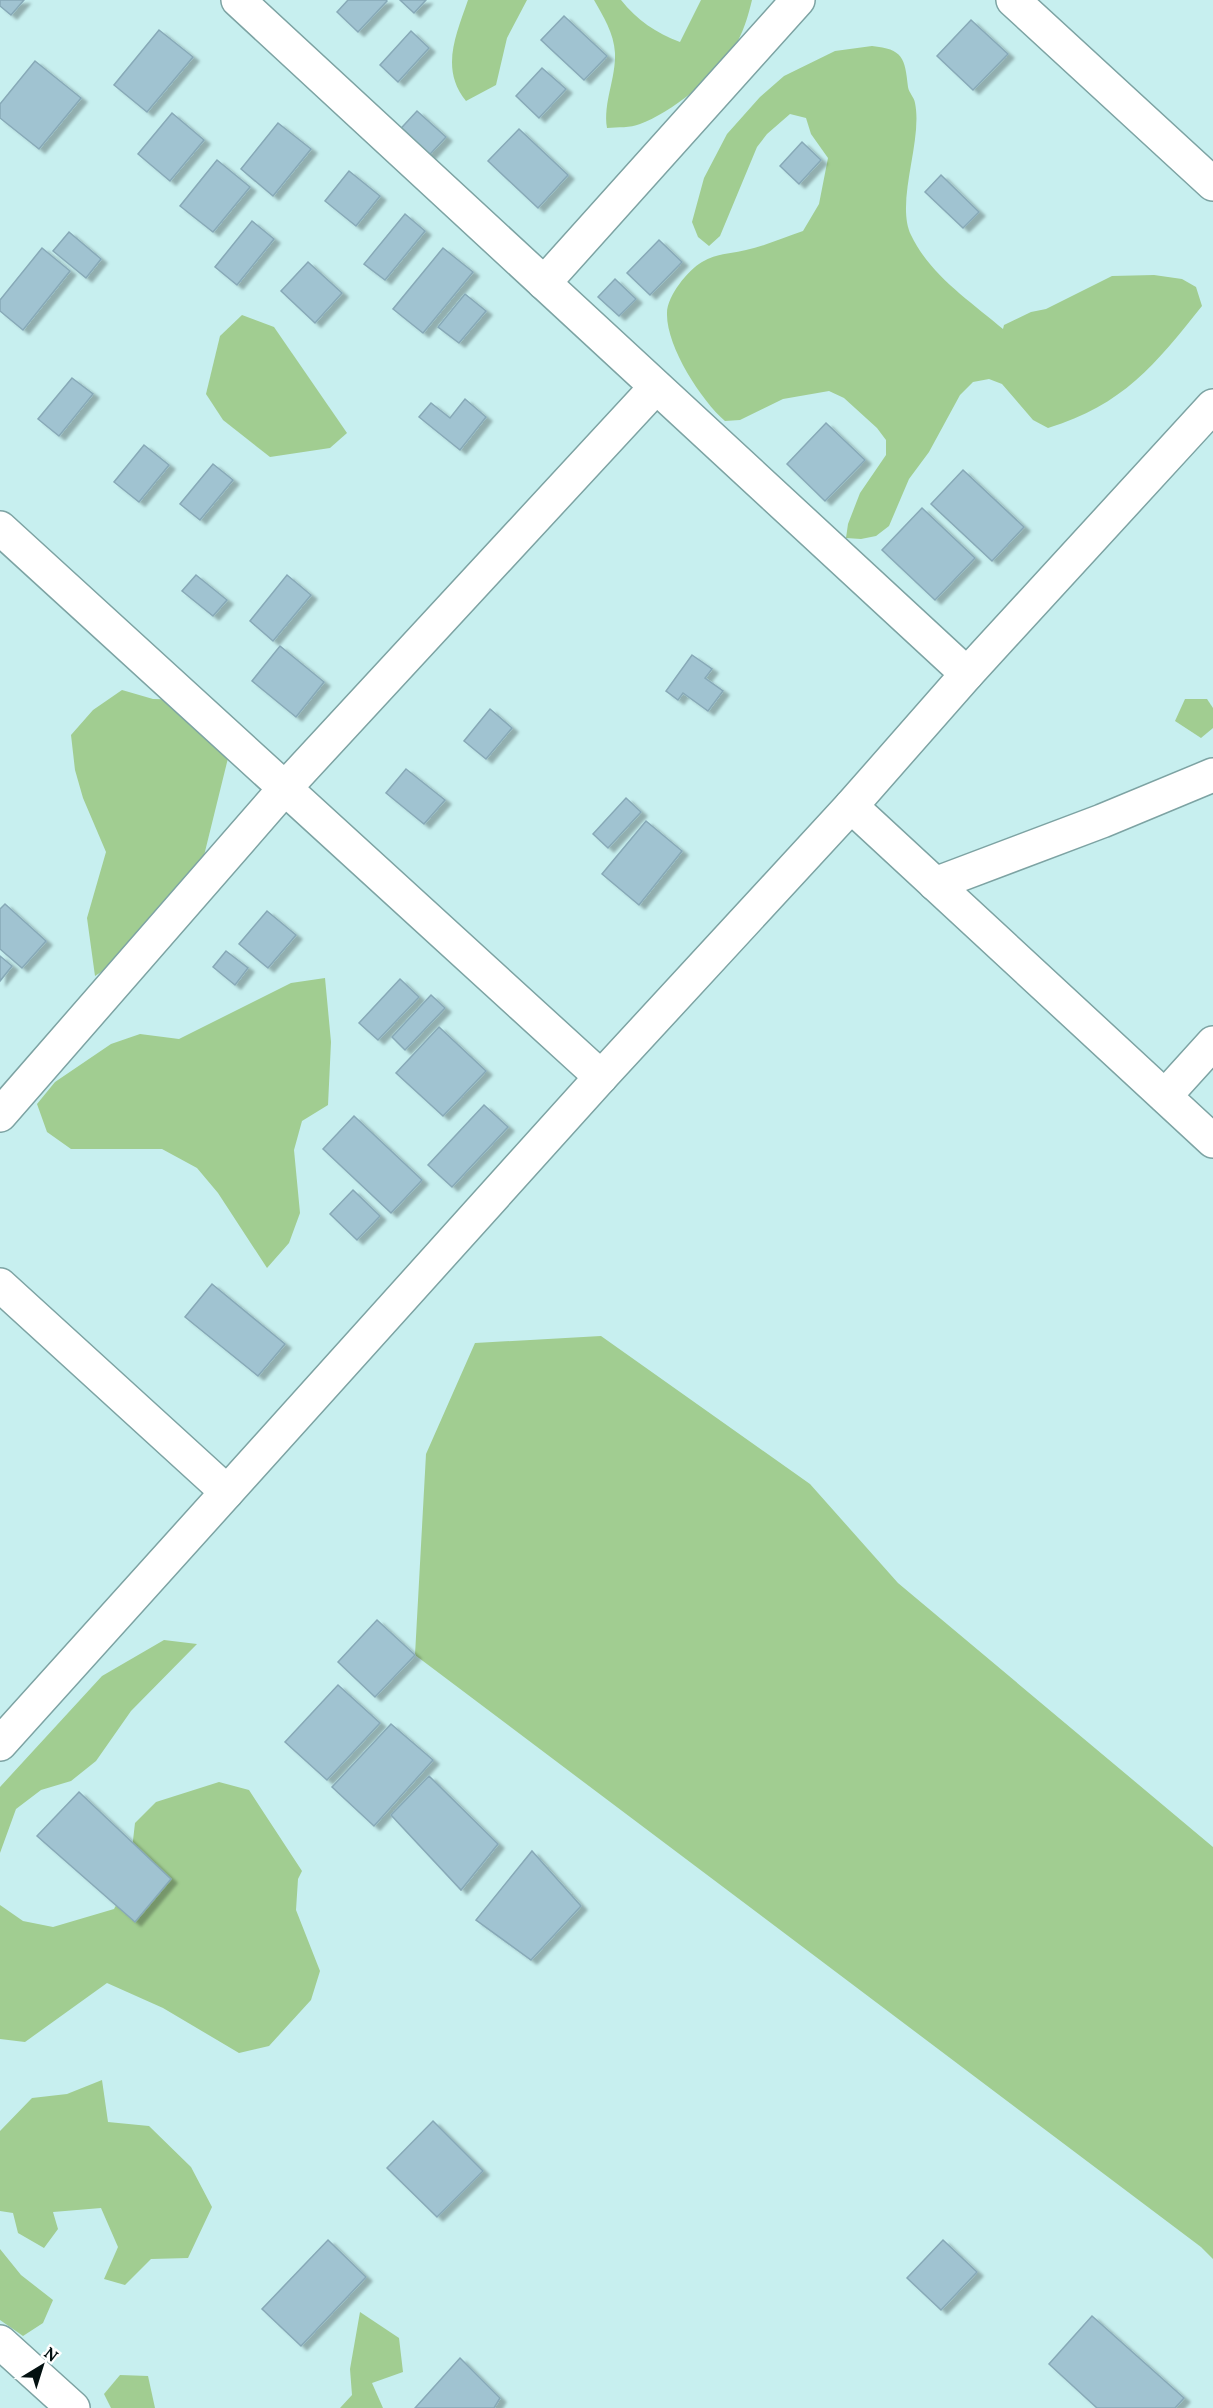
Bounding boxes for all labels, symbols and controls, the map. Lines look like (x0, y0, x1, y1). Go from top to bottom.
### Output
north arrow (12, 2336, 72, 2396)
text: N (40, 2342, 62, 2366)

